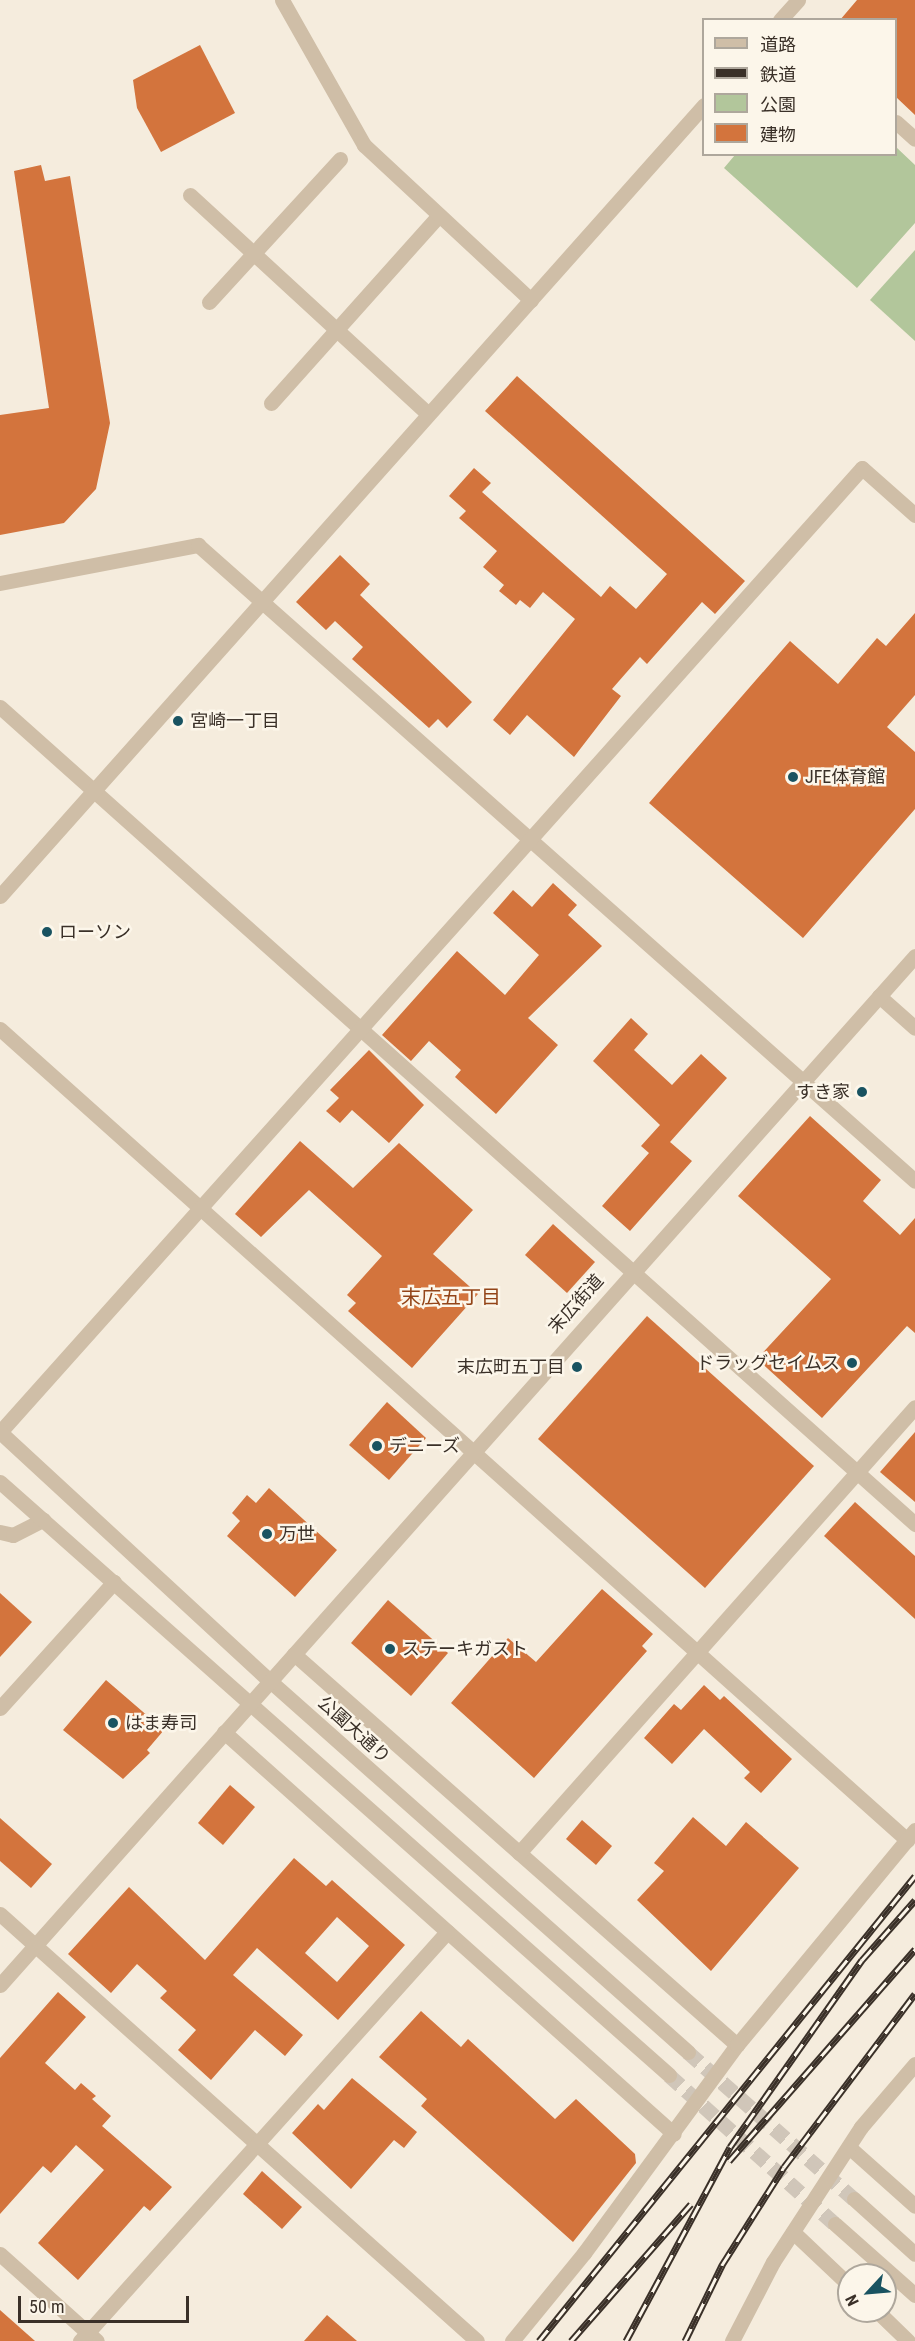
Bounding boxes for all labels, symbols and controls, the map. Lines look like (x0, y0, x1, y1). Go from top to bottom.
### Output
legend (702, 18, 897, 156)
text: 道路 (760, 34, 796, 55)
text: 鉄道 (760, 64, 796, 85)
text: 公園 (760, 94, 796, 115)
text: 建物 (760, 124, 796, 145)
place label: 宮崎一丁目 (190, 710, 280, 732)
marker: 宮崎一丁目 (171, 714, 185, 728)
place label: JFE体育館 (805, 766, 885, 788)
marker: JFE体育館 (786, 770, 800, 784)
place label: ローソン (59, 921, 131, 943)
marker: ローソン (40, 925, 54, 939)
place label: すき家 (796, 1081, 850, 1103)
marker: すき家 (855, 1085, 869, 1099)
street label: 末広街道 (544, 1270, 608, 1338)
district label: 末広五丁目 (401, 1285, 501, 1309)
place label: ドラッグセイムス (696, 1352, 840, 1374)
place label: 末広町五丁目 (457, 1356, 565, 1378)
marker: ドラッグセイムス (845, 1356, 859, 1370)
marker: 末広町五丁目 (570, 1360, 584, 1374)
place label: デニーズ (389, 1435, 461, 1457)
marker: デニーズ (370, 1439, 384, 1453)
place label: 万世 (279, 1523, 315, 1545)
marker: 万世 (260, 1527, 274, 1541)
place label: ステーキガスト (402, 1638, 528, 1660)
marker: ステーキガスト (383, 1642, 397, 1656)
street label: 公園大通り (313, 1692, 395, 1768)
place label: はま寿司 (125, 1712, 197, 1734)
marker: はま寿司 (106, 1716, 120, 1730)
north arrow (837, 2263, 897, 2323)
scale bar (21, 2284, 192, 2322)
text: N (841, 2292, 863, 2309)
text: 50 m (29, 2296, 64, 2317)

